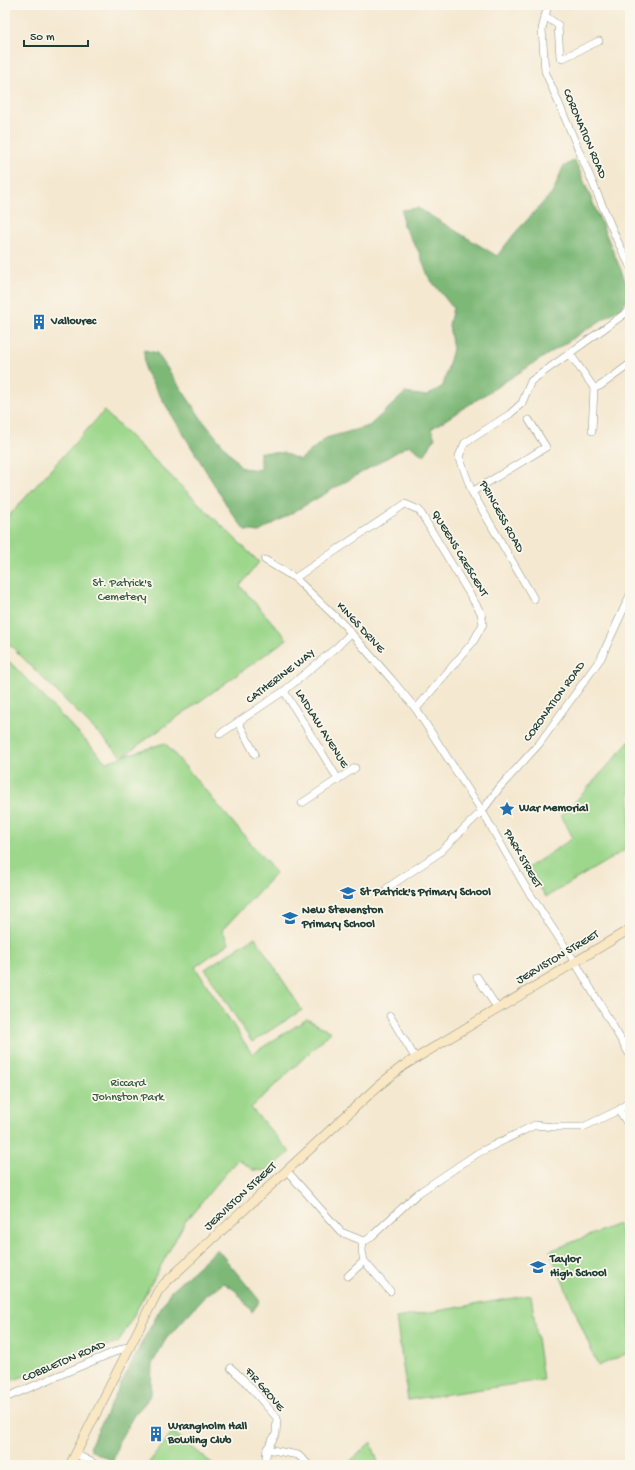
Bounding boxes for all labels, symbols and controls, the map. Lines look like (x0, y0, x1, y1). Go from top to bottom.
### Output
scale bar (24, 22, 88, 48)
text: 50 m (30, 31, 55, 45)
street label: CORONATION ROAD (559, 87, 609, 181)
building icon: Vallourec (30, 313, 48, 331)
place label: Vallourec (50, 315, 97, 329)
street label: PRINCESS ROAD (475, 478, 527, 556)
street label: QUEENS CRESCENT (428, 508, 491, 601)
park label: St. Patrick's Cemetery (93, 577, 152, 605)
street label: KINGS DRIVE (333, 600, 387, 657)
street label: CATHERINE WAY (244, 646, 319, 707)
street label: CORONATION ROAD (521, 659, 589, 745)
street label: LAIDLAW AVENUE (291, 687, 351, 771)
place icon: War Memorial (498, 800, 516, 818)
place label: War Memorial (518, 802, 589, 816)
street label: PARK STREET (499, 826, 545, 892)
school or university icon: St Patrick's Primary School (339, 884, 357, 902)
place label: St Patrick's Primary School (360, 886, 491, 900)
place label: New Stevenston Primary School (301, 904, 384, 932)
school or university icon: New Stevenston Primary School (281, 909, 299, 927)
street label: JERVISTON STREET (514, 927, 603, 988)
park label: Riccard Johnston Park (92, 1077, 166, 1105)
street label: JERVISTON STREET (202, 1159, 281, 1234)
place label: Taylor High School (549, 1253, 607, 1281)
school or university icon: Taylor High School (529, 1258, 547, 1276)
street label: COBBLETON ROAD (20, 1338, 108, 1386)
street label: FIR GROVE (241, 1365, 287, 1415)
place label: Wrangholm Hall Bowling Club (167, 1420, 247, 1448)
building icon: Wrangholm Hall Bowling Club (147, 1425, 165, 1443)

